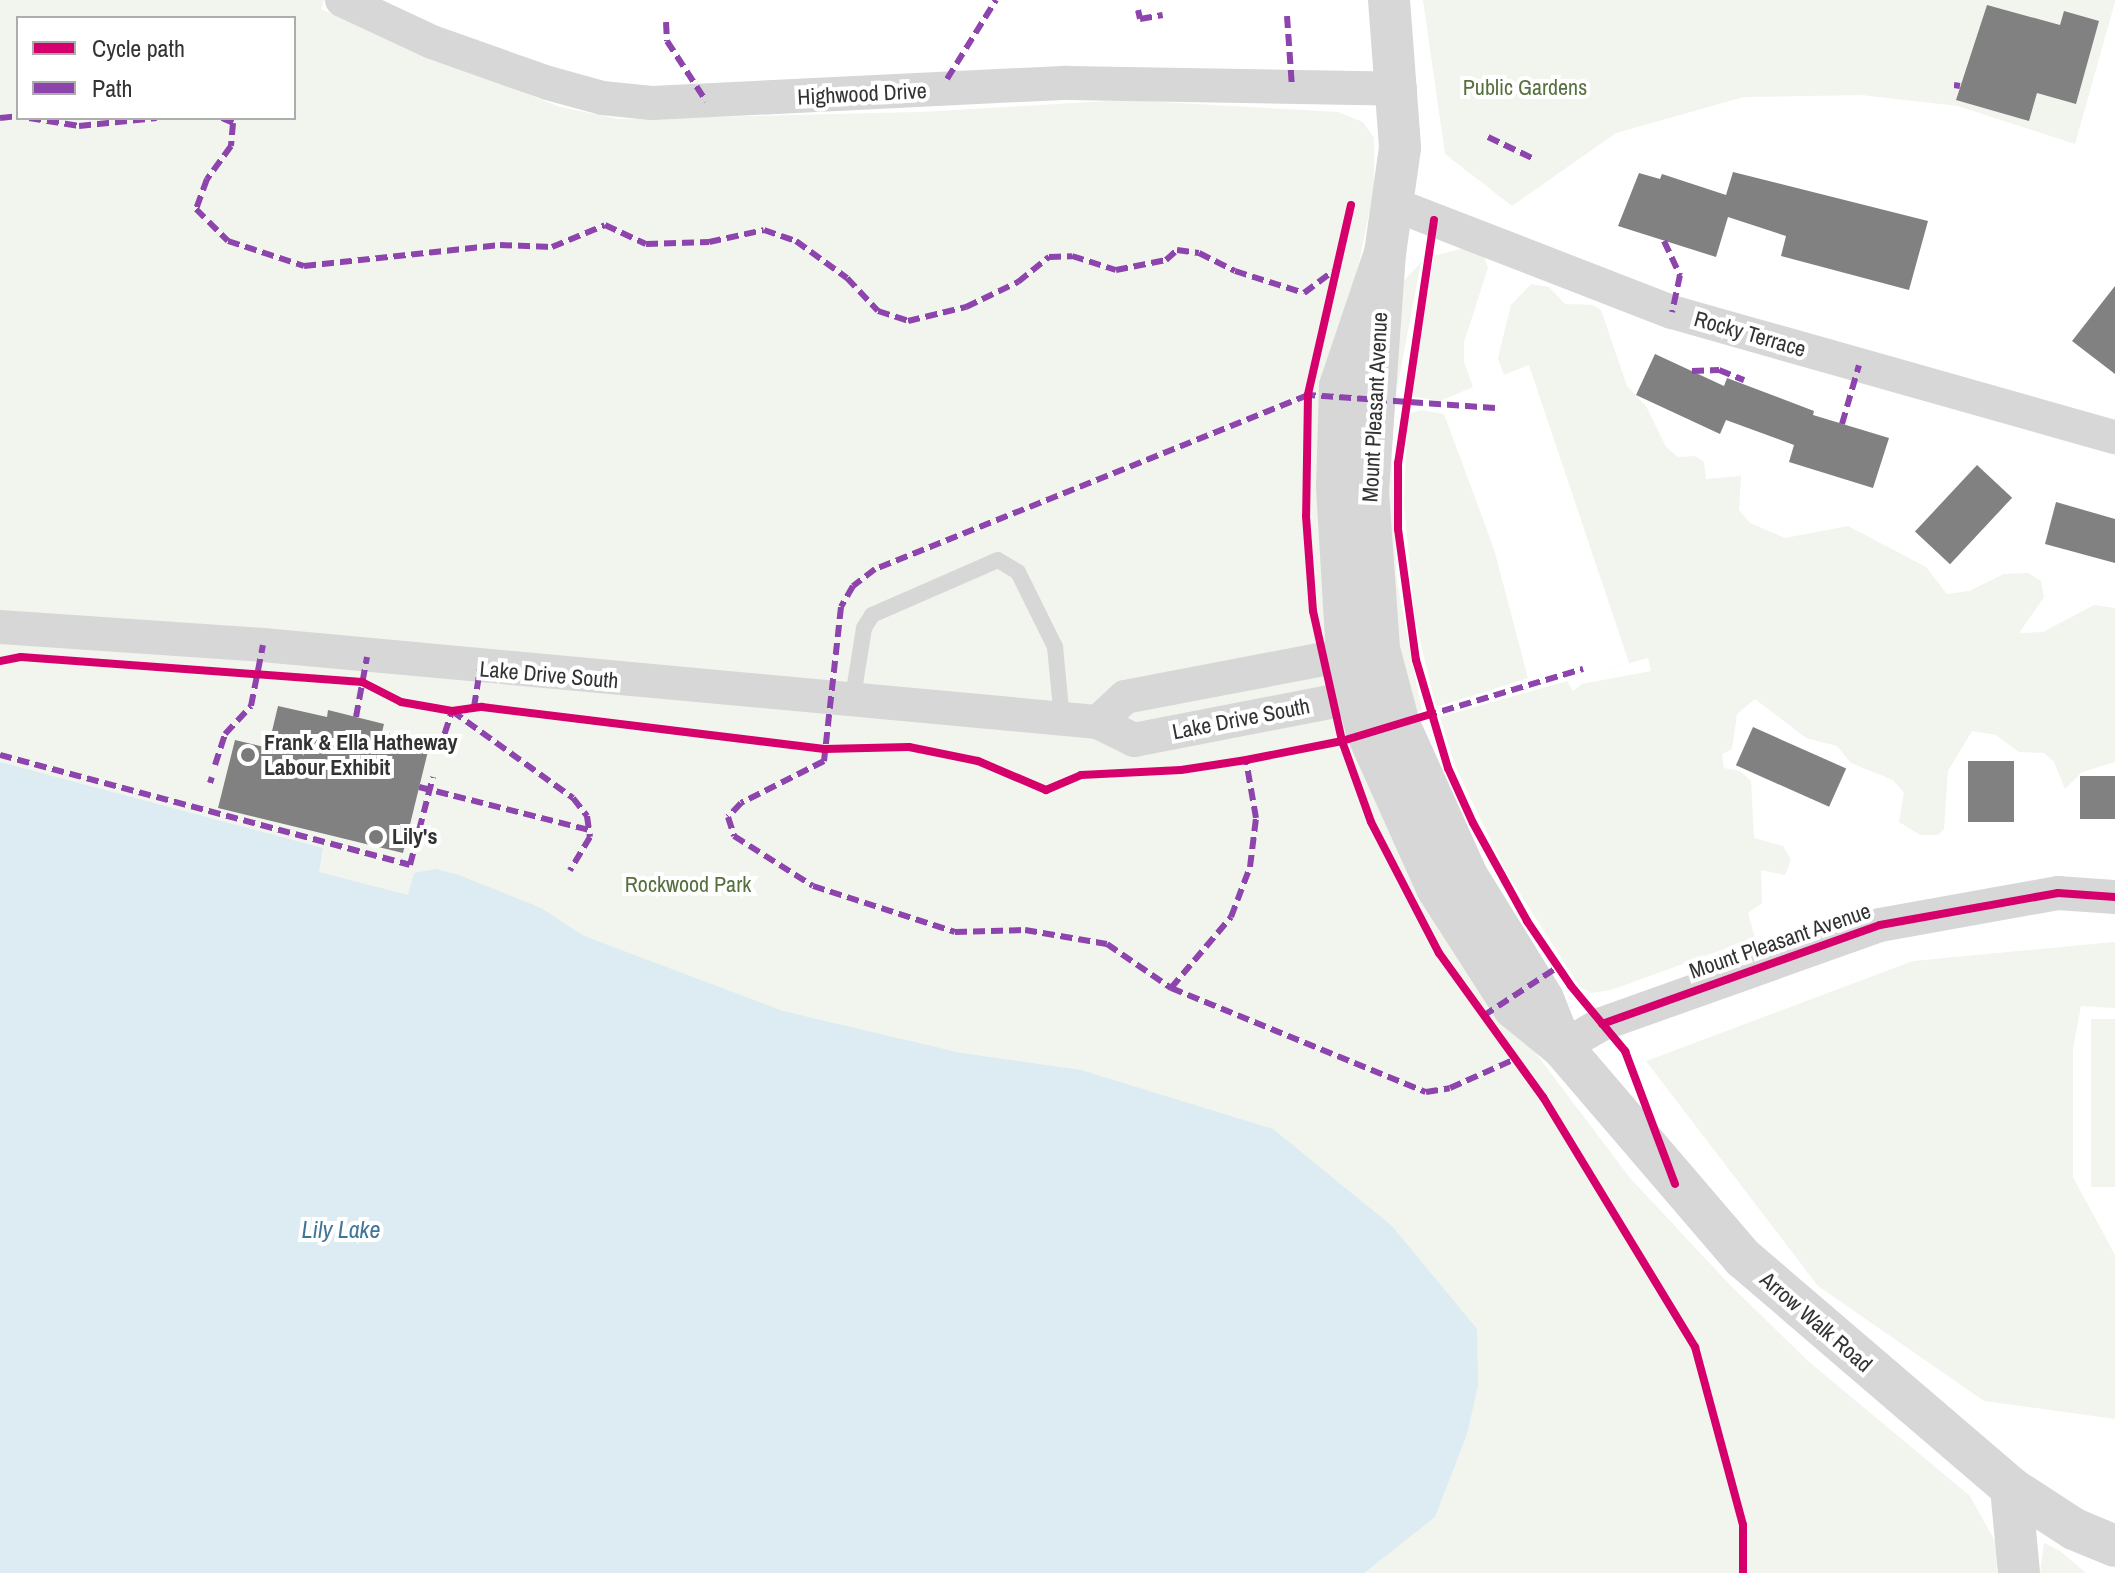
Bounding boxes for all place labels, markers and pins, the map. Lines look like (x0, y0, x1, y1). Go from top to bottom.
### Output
place label: Frank & Ella Hatheway Labour Exhibit (264, 729, 458, 780)
marker: Frank & Ella Hatheway Labour Exhibit (239, 746, 257, 764)
place label: Lily's (392, 824, 437, 850)
marker: Lily's (367, 828, 385, 846)

